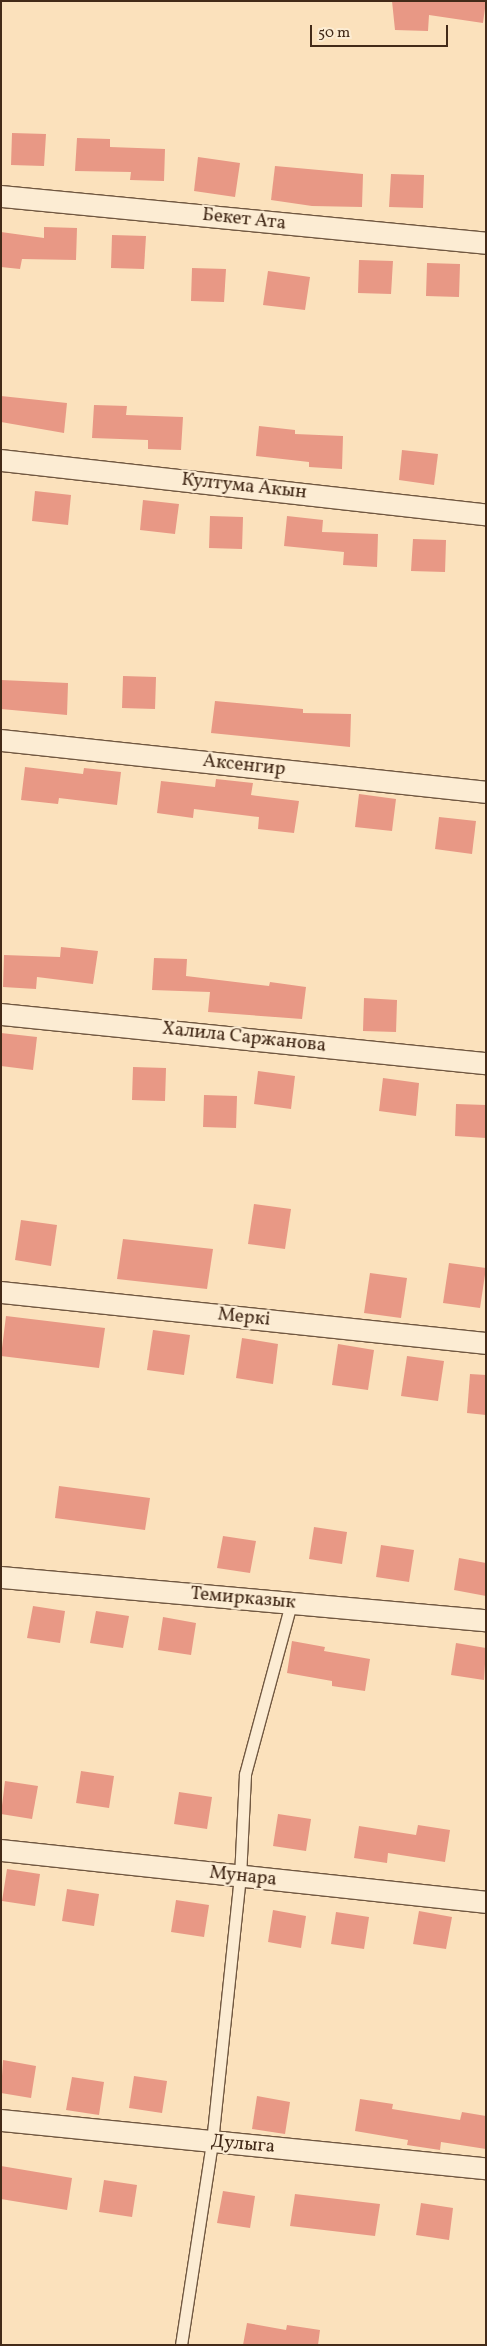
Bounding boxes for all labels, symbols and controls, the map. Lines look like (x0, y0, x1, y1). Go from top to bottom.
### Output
scale bar (312, 15, 450, 47)
text: 50 m (318, 23, 350, 44)
street label: Бекет Ата (201, 204, 287, 236)
street label: Култума Акын (180, 469, 308, 505)
street label: Аксенгир (202, 750, 286, 782)
street label: Халила Саржанова (161, 1018, 327, 1058)
street label: Меркі (216, 1304, 272, 1332)
street label: Темирказык (189, 1583, 297, 1615)
street label: Мунара (208, 1862, 278, 1892)
street label: Дулыга (210, 2131, 276, 2159)

